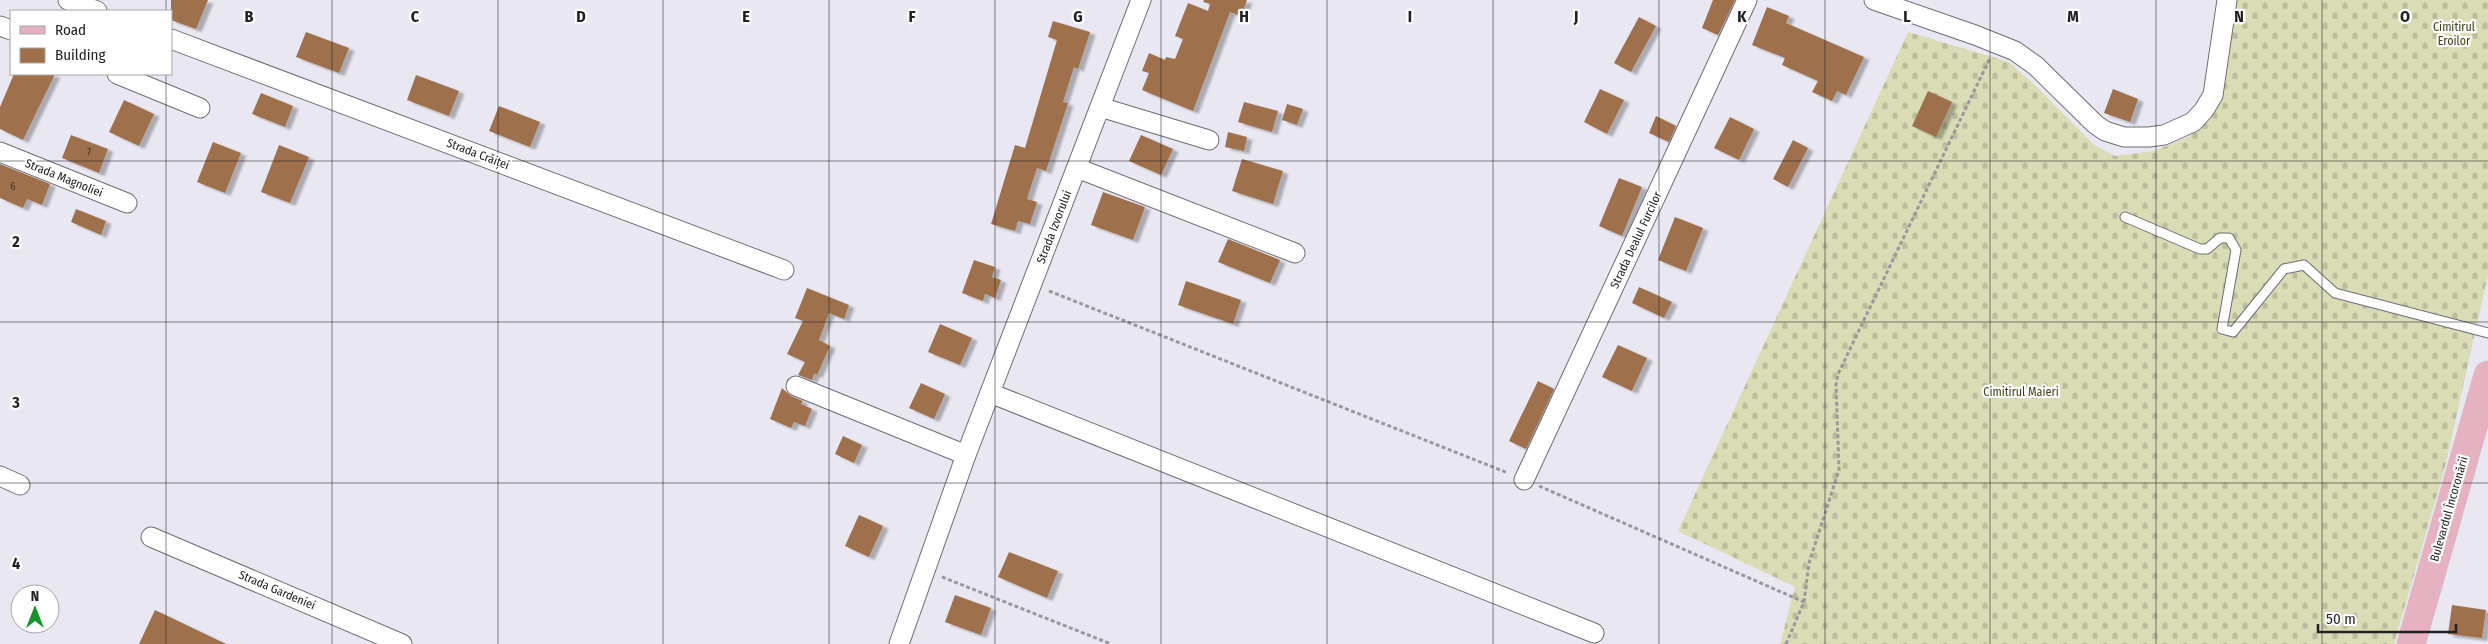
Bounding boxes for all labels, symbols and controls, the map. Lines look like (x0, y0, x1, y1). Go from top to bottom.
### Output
text: B (245, 7, 254, 26)
text: C (411, 7, 420, 26)
text: D (576, 7, 586, 26)
text: E (742, 7, 750, 26)
text: F (908, 7, 916, 26)
text: G (1073, 7, 1083, 26)
text: H (1239, 7, 1249, 26)
text: I (1408, 7, 1412, 26)
text: J (1573, 7, 1578, 26)
text: K (1737, 7, 1747, 26)
text: L (1903, 7, 1911, 26)
text: M (2067, 7, 2079, 26)
text: N (2234, 7, 2244, 26)
text: O (2400, 7, 2410, 26)
legend (10, 10, 172, 75)
park label: Cimitirul Eroilor (2433, 20, 2475, 48)
text: Road (55, 21, 86, 39)
text: Building (55, 46, 106, 64)
street label: Strada Crăiței (444, 136, 511, 173)
house number: 7 (87, 147, 91, 159)
street label: Strada Magnoliei (23, 156, 105, 200)
house number: 6 (11, 181, 16, 193)
street label: Strada Izvorului (1034, 188, 1074, 266)
street label: Strada Dealul Furcilor (1607, 189, 1665, 291)
text: 2 (11, 232, 20, 251)
park label: Cimitirul Maieri (1983, 385, 2059, 399)
text: 3 (11, 393, 20, 412)
street label: Bulevardul Încoronării (2426, 455, 2471, 563)
text: 4 (12, 554, 20, 573)
street label: Strada Gardeniei (237, 568, 317, 612)
north arrow (10, 584, 60, 634)
text: N (31, 588, 39, 605)
scale bar (2318, 602, 2456, 634)
text: 50 m (2326, 610, 2356, 628)

